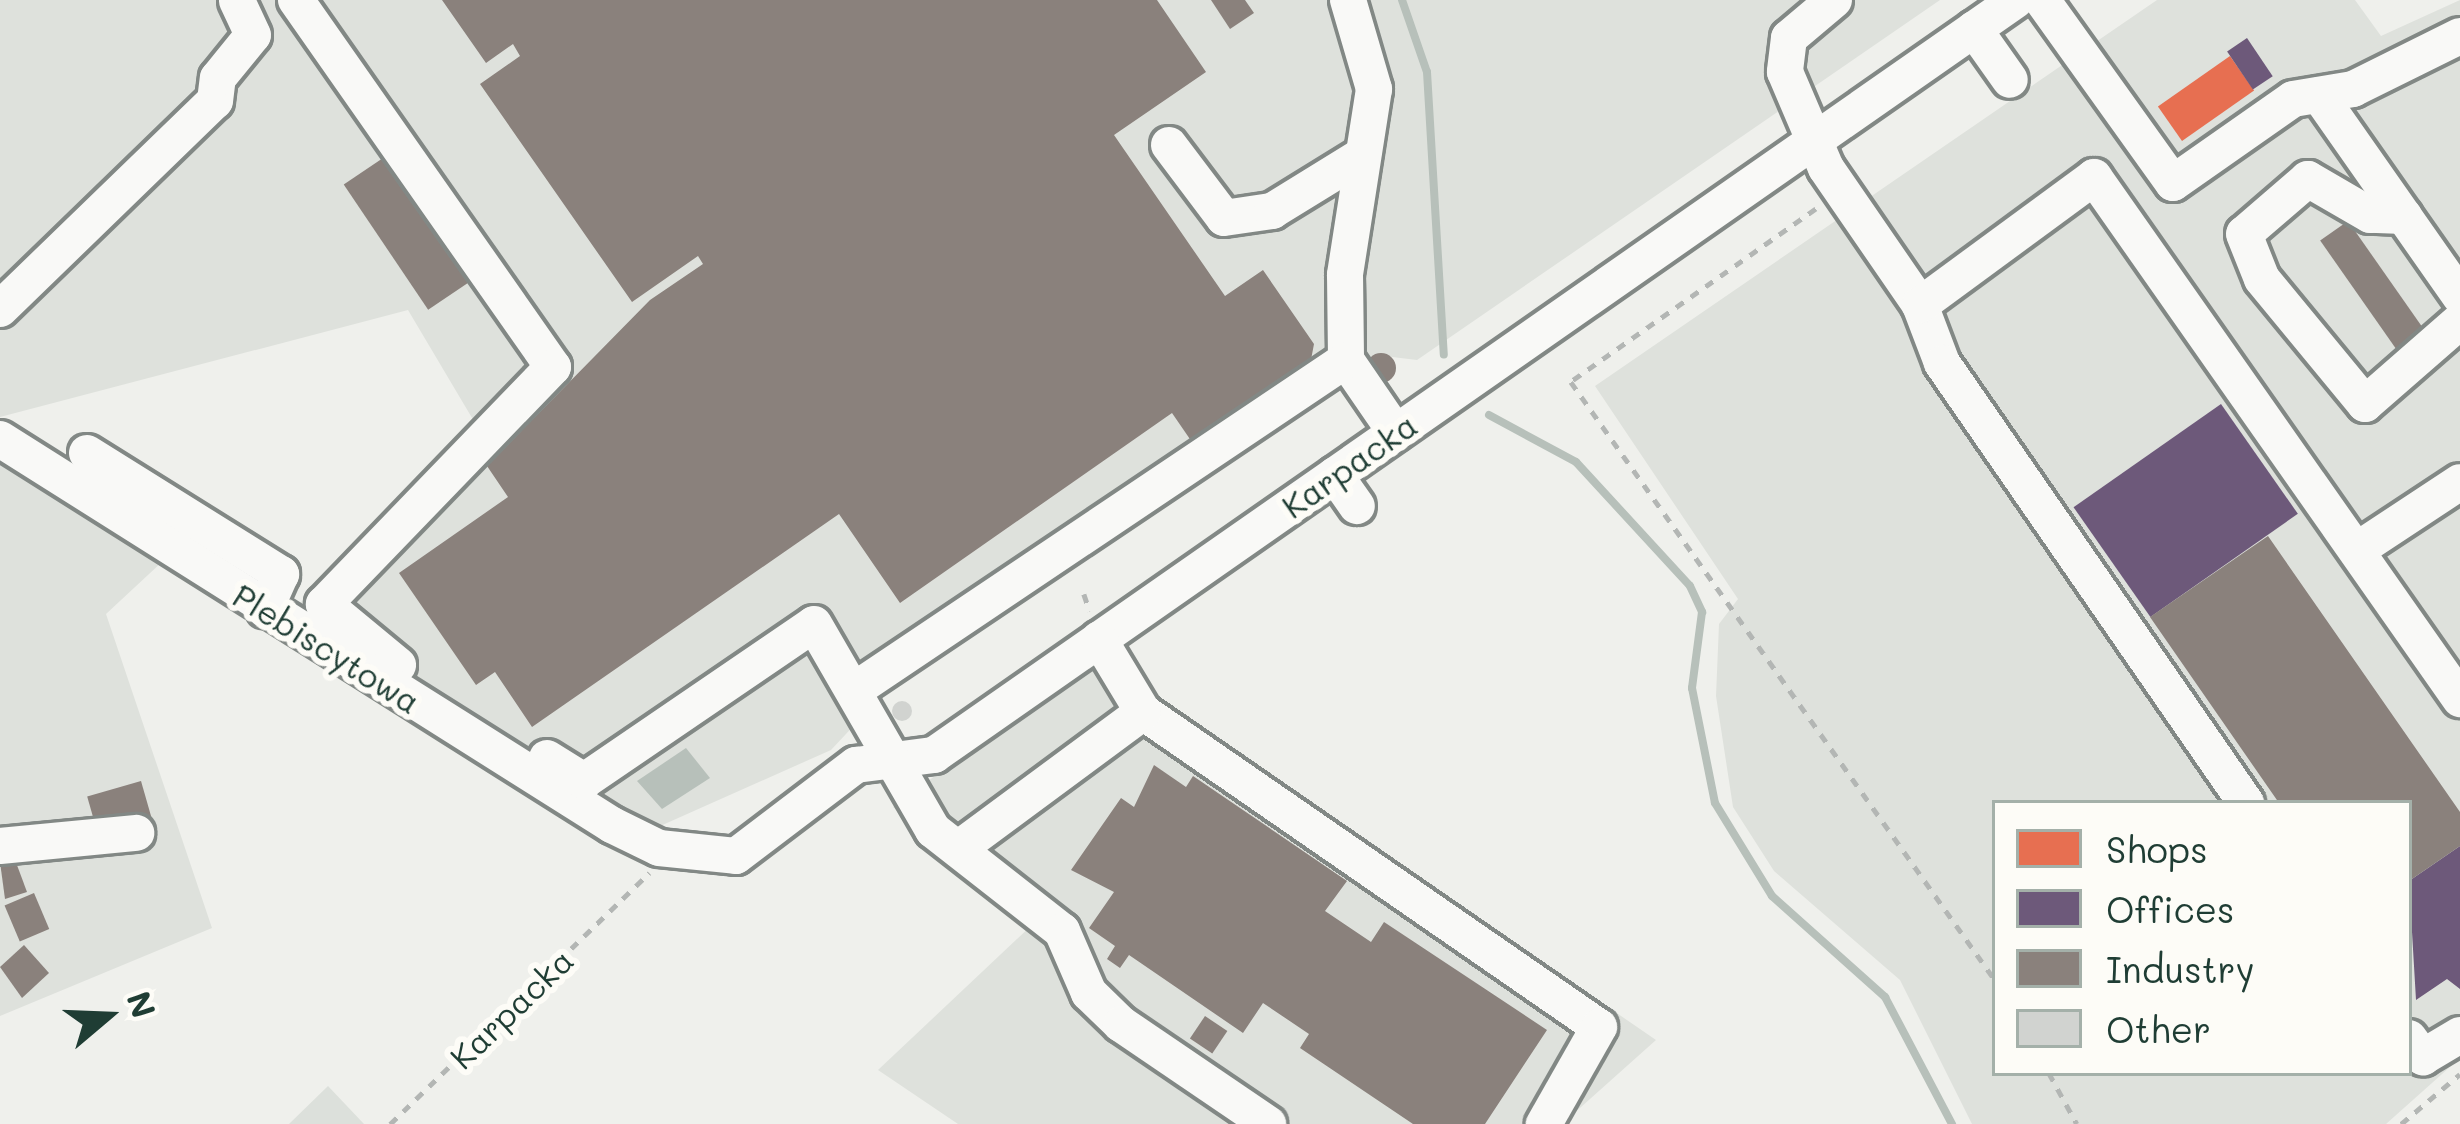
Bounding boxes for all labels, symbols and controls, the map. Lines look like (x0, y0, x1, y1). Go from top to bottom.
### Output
street label: Karpacka (1274, 404, 1424, 526)
street label: Plebiscytowa (226, 575, 428, 721)
legend (1992, 800, 2412, 1076)
text: Shops (2106, 825, 2208, 872)
text: Offices (2106, 885, 2234, 932)
street label: Karpacka (441, 940, 581, 1076)
text: Industry (2106, 945, 2254, 992)
north arrow (48, 956, 168, 1076)
text: N (118, 985, 167, 1023)
text: Other (2106, 1005, 2211, 1052)

